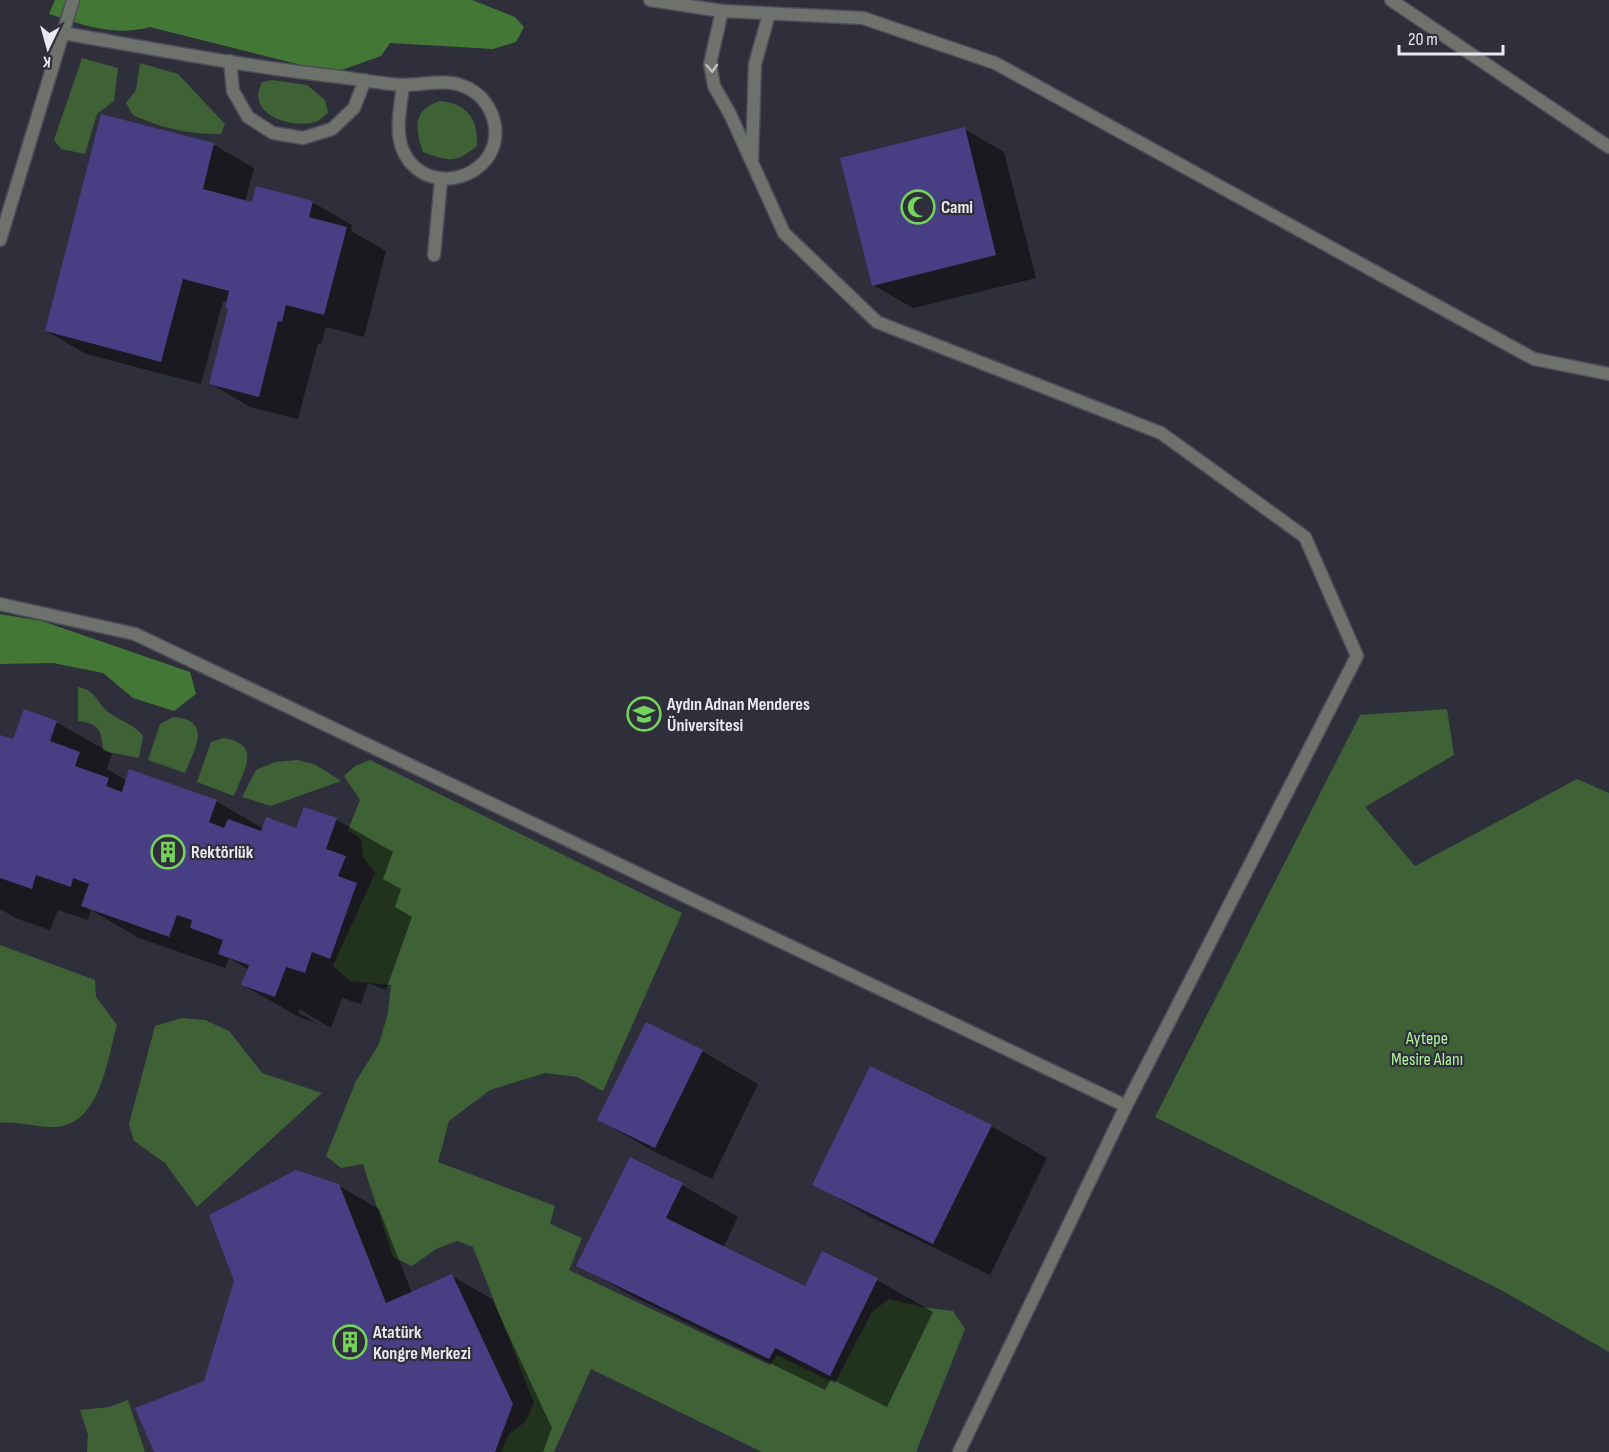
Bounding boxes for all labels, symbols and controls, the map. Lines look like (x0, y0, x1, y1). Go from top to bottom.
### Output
north arrow (18, 18, 78, 78)
scale bar (1399, 18, 1502, 56)
text: 20 m (1408, 29, 1438, 50)
text: K (42, 52, 52, 71)
one-way arrow (706, 64, 719, 73)
mosque icon: Cami (900, 189, 936, 225)
place label: Cami (941, 197, 973, 218)
place label: Aydın Adnan Menderes Üniversitesi (666, 694, 810, 736)
school or university icon: Aydın Adnan Menderes Üniversitesi (626, 696, 662, 732)
building icon: Rektörlük (150, 834, 186, 870)
place label: Rektörlük (191, 842, 254, 863)
park label: Aytepe Mesire Alanı (1391, 1028, 1463, 1070)
place label: Atatürk Kongre Merkezi (372, 1322, 471, 1364)
building icon: Atatürk Kongre Merkezi (332, 1324, 368, 1360)

